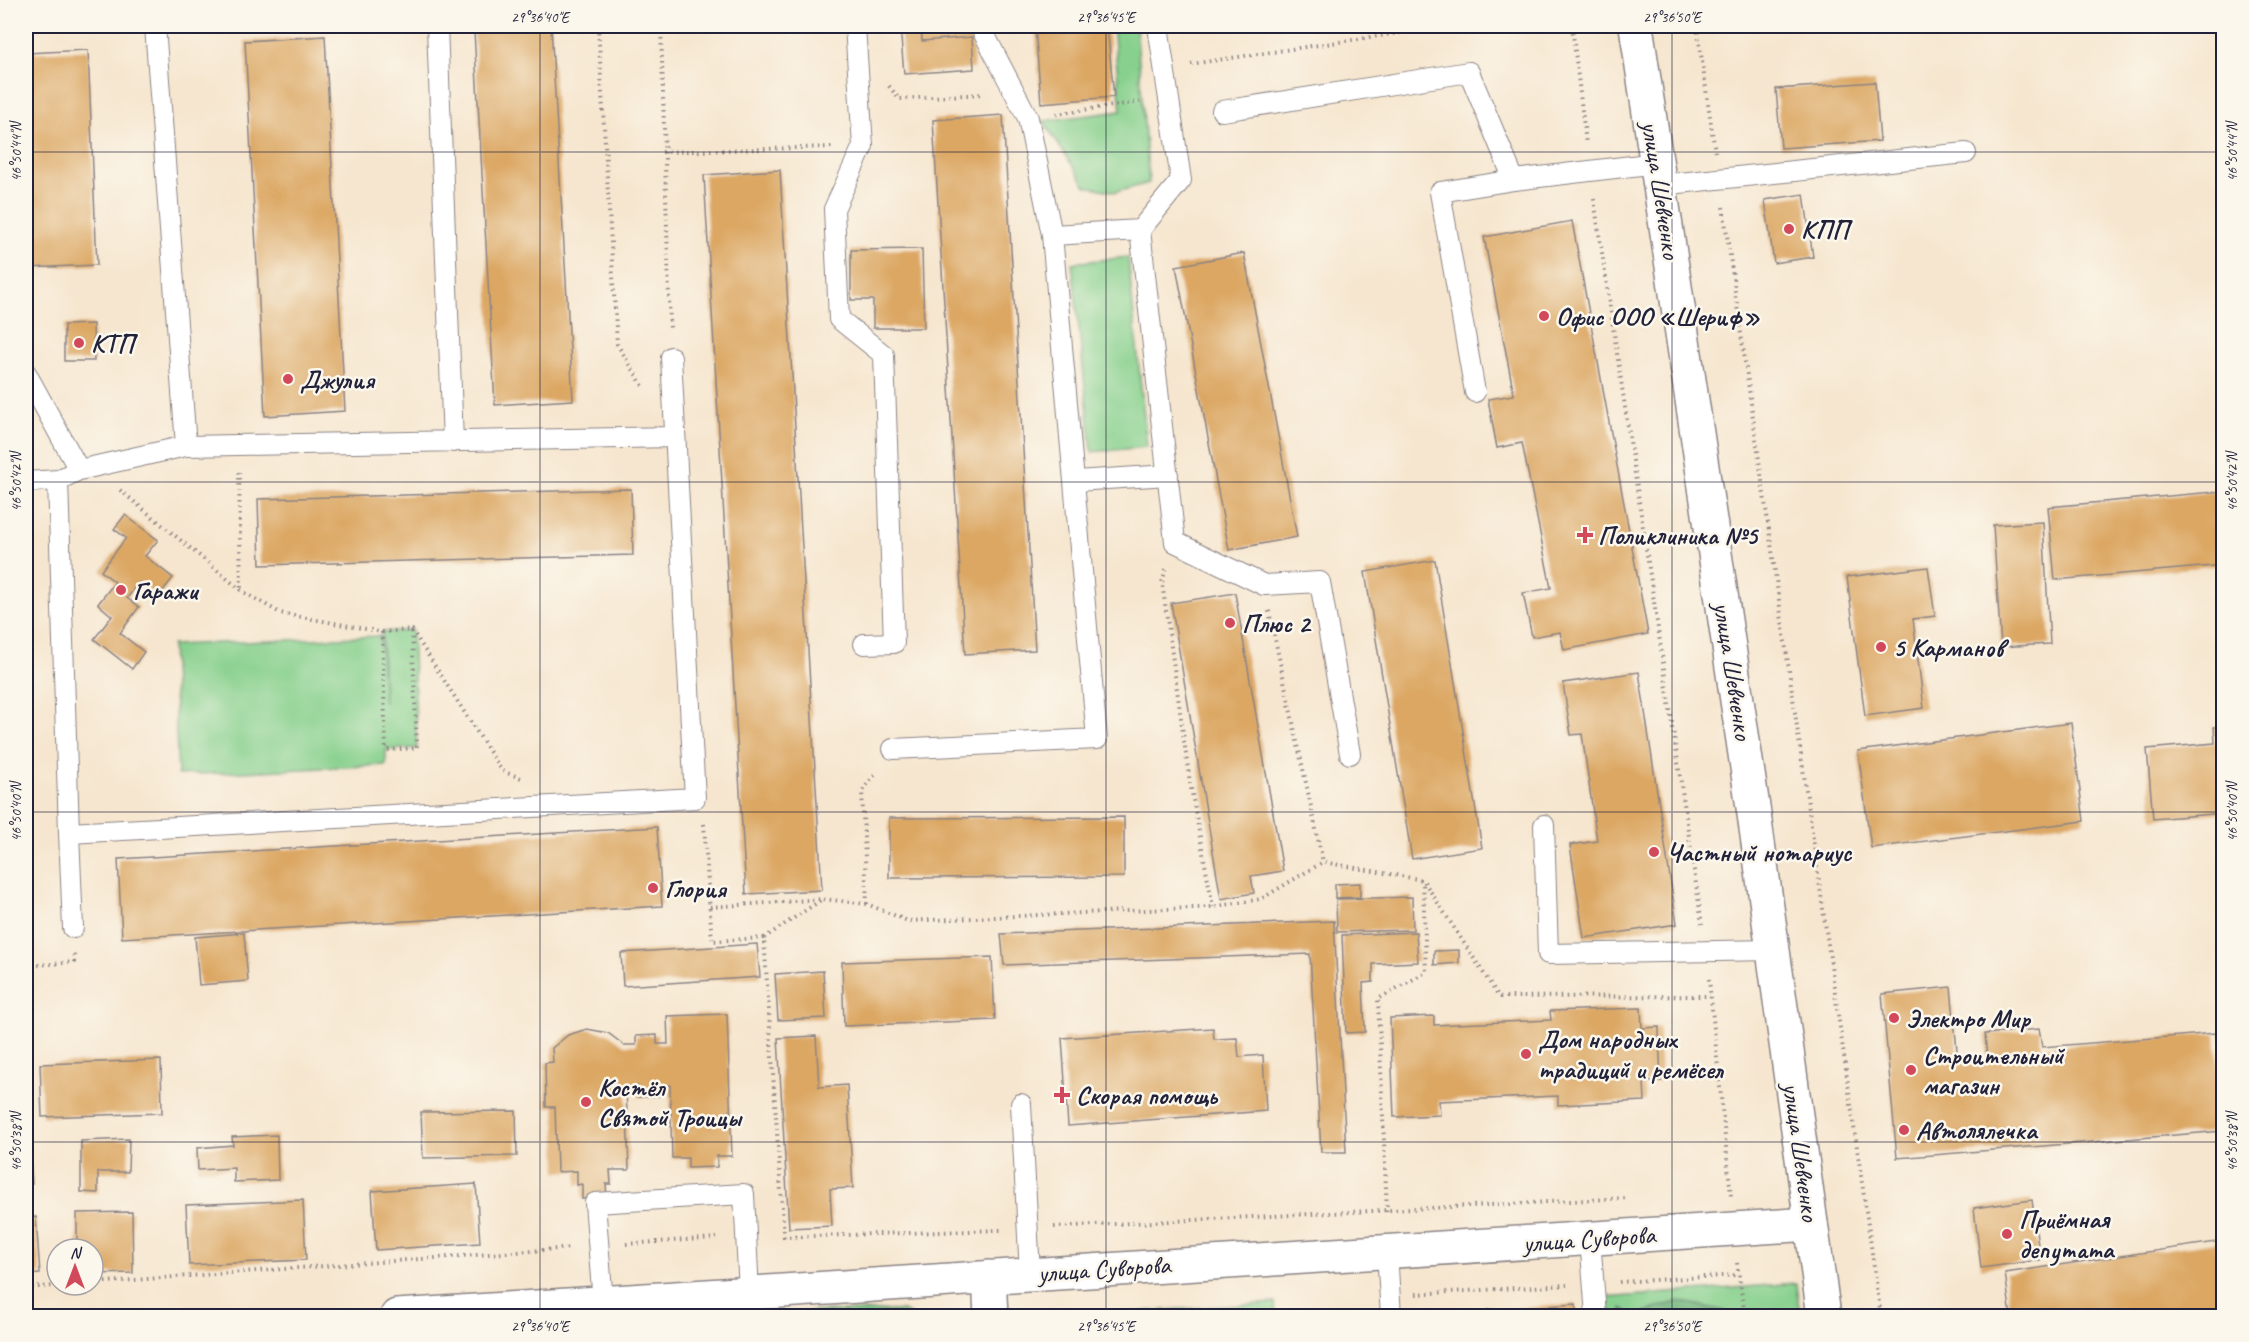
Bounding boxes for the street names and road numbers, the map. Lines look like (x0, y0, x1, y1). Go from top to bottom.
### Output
street label: улица Шевченко (1634, 117, 1688, 263)
street label: улица Шевченко (1706, 598, 1760, 744)
street label: улица Шевченко (1775, 1079, 1827, 1225)
street label: улица Суворова (1520, 1218, 1658, 1260)
street label: улица Суворова (1035, 1248, 1173, 1290)

